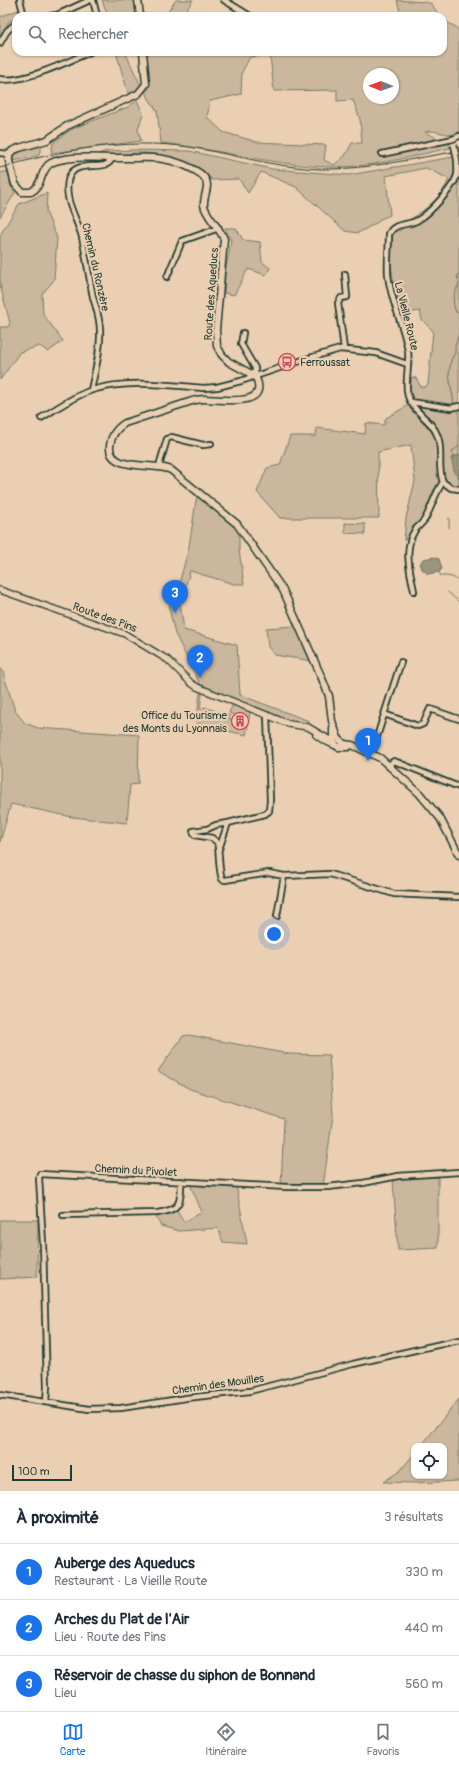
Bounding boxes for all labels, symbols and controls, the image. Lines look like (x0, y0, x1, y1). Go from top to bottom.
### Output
search box (12, 12, 447, 56)
icon: search (26, 23, 48, 45)
text: Rechercher (58, 25, 129, 44)
north arrow (363, 68, 399, 104)
street label: Chemin du Ronzère (79, 222, 112, 313)
street label: Route des Aqueducs (202, 247, 221, 341)
street label: La Vieille Route (392, 280, 421, 352)
bus stop icon: Ferroussat (277, 352, 297, 372)
place label: Ferroussat (300, 356, 350, 369)
pin: 3 (162, 580, 188, 613)
street label: Route des Pins (71, 600, 139, 635)
pin: 2 (187, 645, 213, 678)
place label: Office du Tourisme des Monts du Lyonnais (123, 709, 228, 735)
building icon: Office du Tourisme des Monts du Lyonnais (230, 711, 250, 731)
pin: 1 (355, 728, 381, 761)
your location (264, 924, 284, 944)
street label: Chemin du Pivolet (94, 1162, 178, 1179)
street label: Chemin des Mouilles (171, 1372, 265, 1397)
map controls (411, 1443, 447, 1479)
button: locate (411, 1443, 447, 1479)
scale bar (12, 1463, 72, 1482)
text: 100 m (18, 1465, 49, 1478)
text: À proximité (16, 1507, 99, 1528)
text: 3 résultats (384, 1509, 443, 1525)
text: Auberge des Aqueducs (54, 1554, 195, 1573)
text: 1 (26, 1564, 32, 1580)
text: 330 m (405, 1564, 443, 1580)
text: Restaurant · La Vieille Route (54, 1573, 207, 1589)
text: Arches du Plat de l'Air (54, 1610, 189, 1629)
text: 2 (25, 1620, 33, 1636)
text: 440 m (405, 1620, 443, 1636)
text: Lieu · Route des Pins (54, 1629, 166, 1645)
text: Réservoir de chasse du siphon de Bonnand (54, 1666, 315, 1685)
text: 3 (25, 1676, 33, 1692)
text: 560 m (405, 1676, 443, 1692)
text: Lieu (54, 1685, 77, 1701)
tab: Carte (60, 1721, 86, 1758)
tab: Itinéraire (205, 1721, 247, 1758)
tab: Favoris (366, 1721, 399, 1758)

